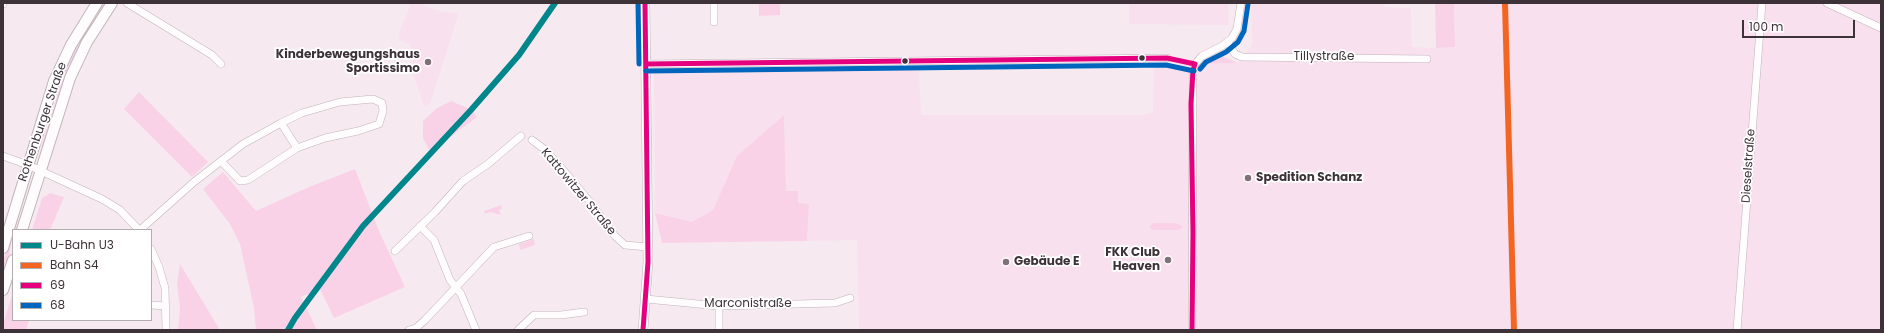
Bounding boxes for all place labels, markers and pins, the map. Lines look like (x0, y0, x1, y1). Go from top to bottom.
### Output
place label: Kinderbewegungshaus Sportissimo (276, 48, 420, 76)
unlabelled marker (1137, 53, 1147, 63)
unlabelled marker (900, 56, 910, 66)
marker: Kinderbewegungshaus Sportissimo (423, 57, 433, 67)
place label: Spedition Schanz (1256, 171, 1362, 185)
marker: Spedition Schanz (1243, 173, 1253, 183)
place label: FKK Club Heaven (1105, 246, 1160, 274)
place label: Gebäude E (1014, 255, 1079, 269)
marker: FKK Club Heaven (1163, 255, 1173, 265)
marker: Gebäude E (1001, 257, 1011, 267)

